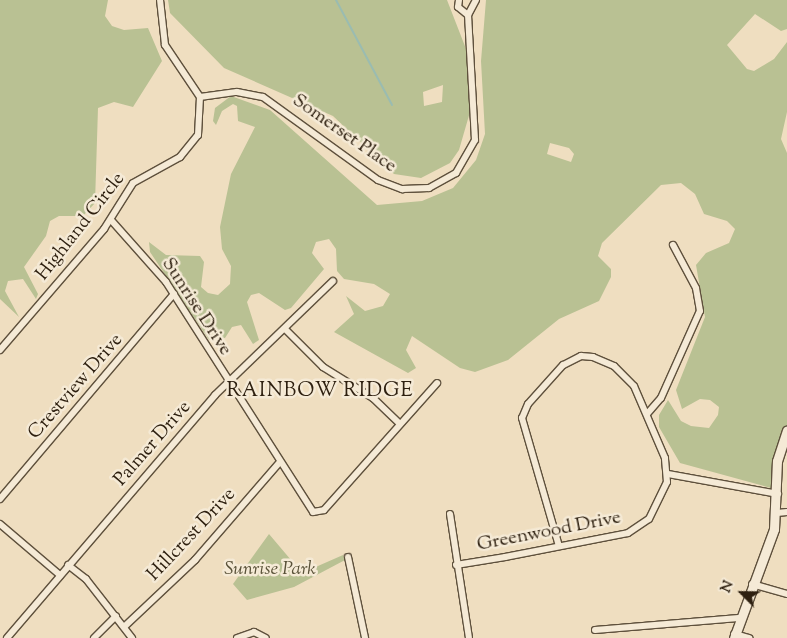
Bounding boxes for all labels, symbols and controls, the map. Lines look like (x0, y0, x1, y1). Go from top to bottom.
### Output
street label: Somerset Place (288, 90, 400, 178)
street label: Highland Circle (32, 169, 130, 285)
street label: Sunrise Drive (156, 254, 236, 360)
street label: Crestview Drive (24, 329, 128, 445)
district label: RAINBOW RIDGE (225, 379, 415, 403)
street label: Palmer Drive (110, 397, 196, 491)
street label: Hillcrest Drive (143, 484, 241, 586)
street label: Greenwood Drive (475, 507, 623, 557)
park label: Sunrise Park (224, 559, 316, 581)
north arrow (717, 568, 767, 618)
text: N (717, 578, 740, 596)

